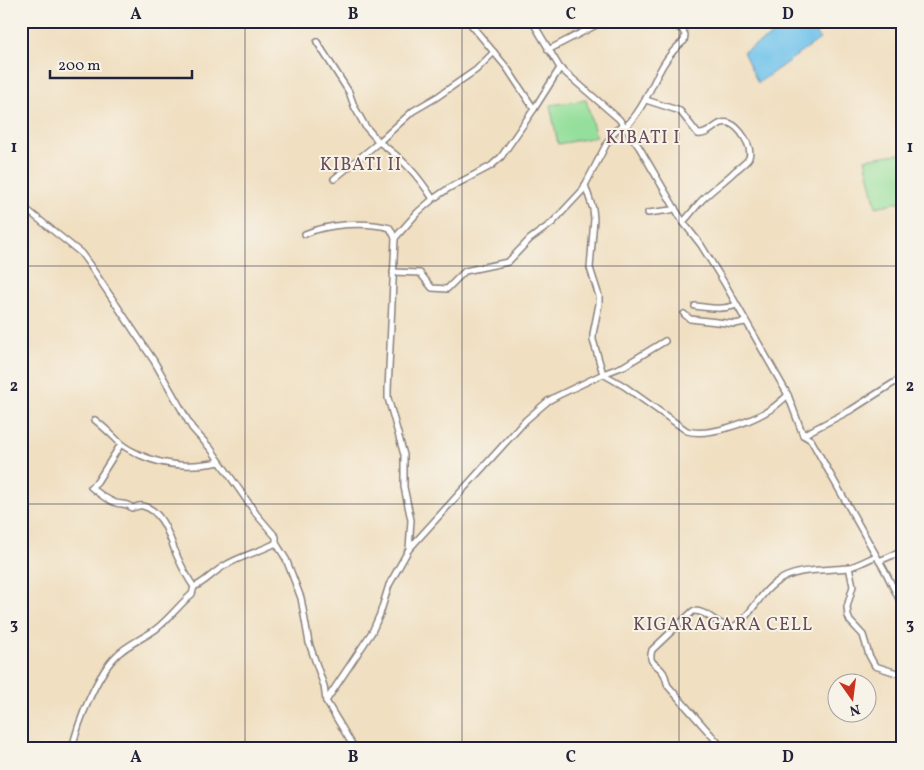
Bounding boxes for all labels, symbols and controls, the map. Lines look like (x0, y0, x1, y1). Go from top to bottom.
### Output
text: A (130, 4, 142, 26)
text: B (348, 4, 359, 26)
text: C (566, 4, 576, 26)
text: D (782, 4, 794, 26)
scale bar (50, 48, 192, 80)
text: 200 m (58, 56, 101, 77)
district label: KIBATI I (605, 126, 681, 151)
text: 1 (11, 137, 17, 159)
text: 1 (907, 137, 913, 159)
district label: KIBATI II (320, 153, 402, 178)
text: 2 (10, 376, 18, 398)
text: 2 (906, 376, 914, 398)
district label: KIGARAGARA CELL (633, 613, 813, 638)
text: 3 (10, 614, 18, 636)
text: 3 (906, 614, 914, 636)
north arrow (826, 672, 876, 722)
text: N (848, 699, 862, 720)
text: A (130, 747, 142, 769)
text: B (348, 747, 359, 769)
text: C (566, 747, 576, 769)
text: D (782, 747, 794, 769)

